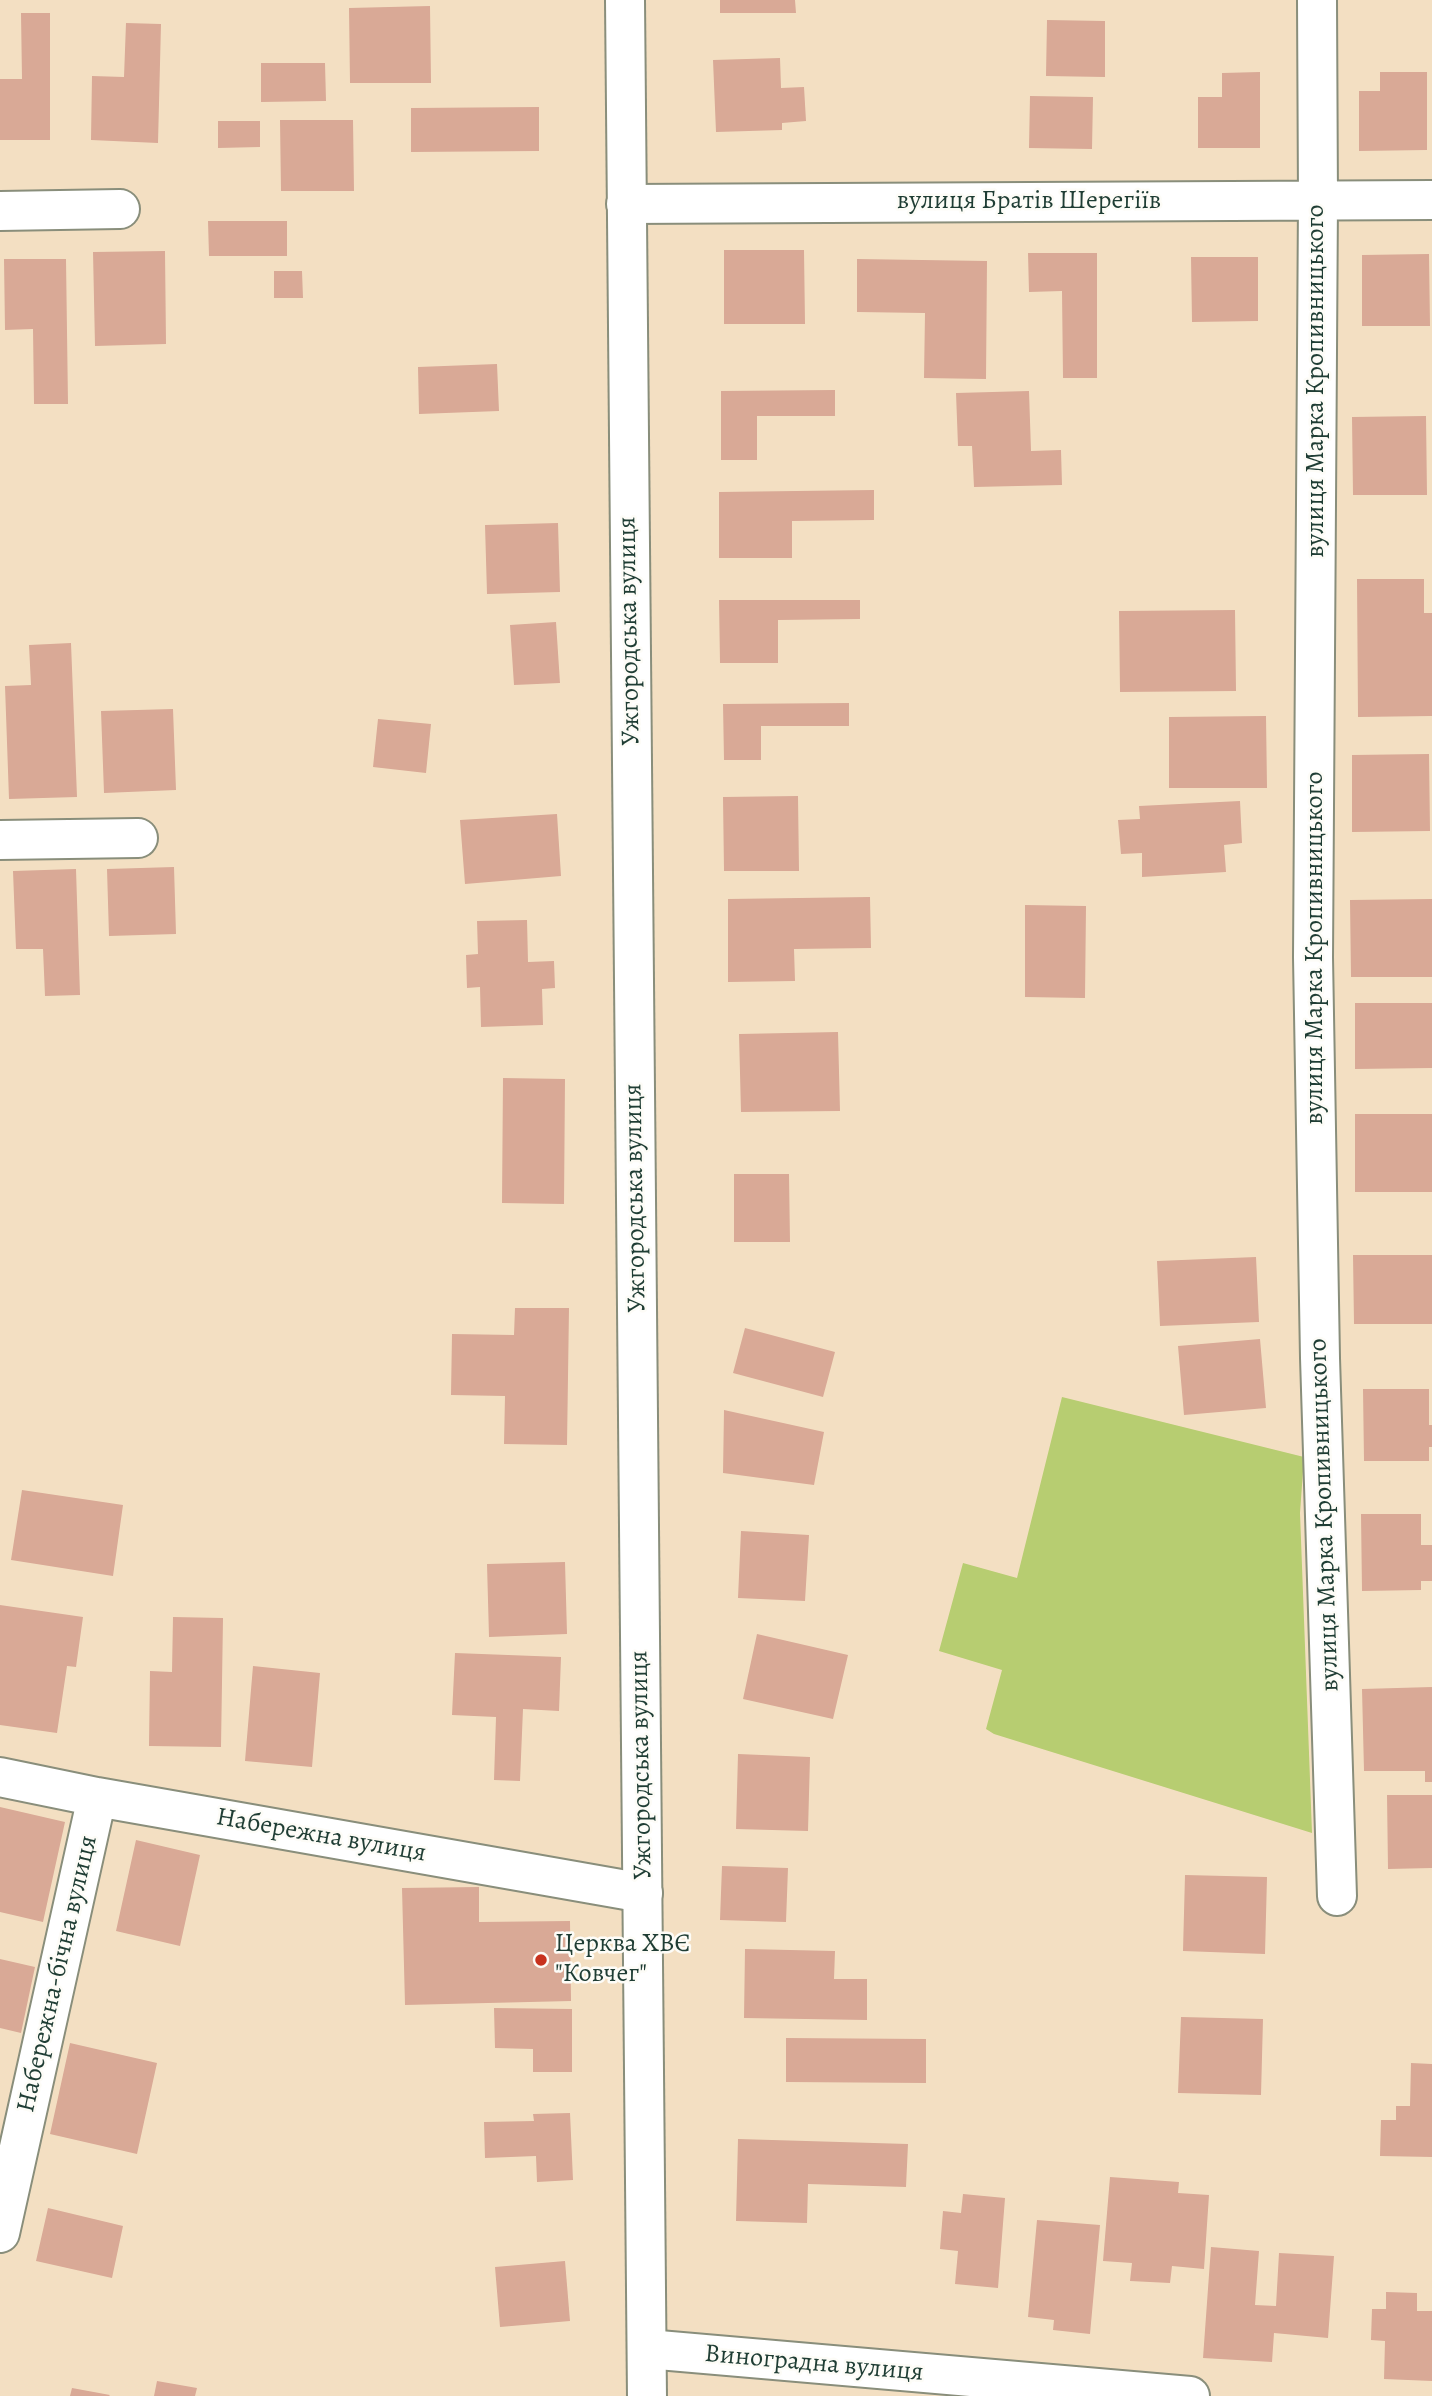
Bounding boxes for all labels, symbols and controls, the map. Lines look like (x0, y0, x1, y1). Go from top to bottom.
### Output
street label: вулиця Братів Шерегіїв (897, 186, 1161, 218)
street label: вулиця Марка Кропивницького (1301, 204, 1333, 558)
street label: Ужгородська вулиця (612, 516, 648, 746)
street label: вулиця Марка Кропивницького (1300, 771, 1332, 1125)
street label: Ужгородська вулиця (618, 1083, 654, 1313)
street label: вулиця Марка Кропивницького (1303, 1338, 1347, 1692)
street label: Ужгородська вулиця (624, 1650, 660, 1880)
street label: Набережна вулиця (214, 1802, 428, 1870)
street label: Набережна-бічна вулиця (11, 1833, 105, 2115)
place label: Церква ХВЄ "Ковчег" (555, 1929, 691, 1990)
marker: Церква ХВЄ "Ковчег" (533, 1952, 549, 1968)
street label: Виноградна вулиця (703, 2339, 925, 2389)

